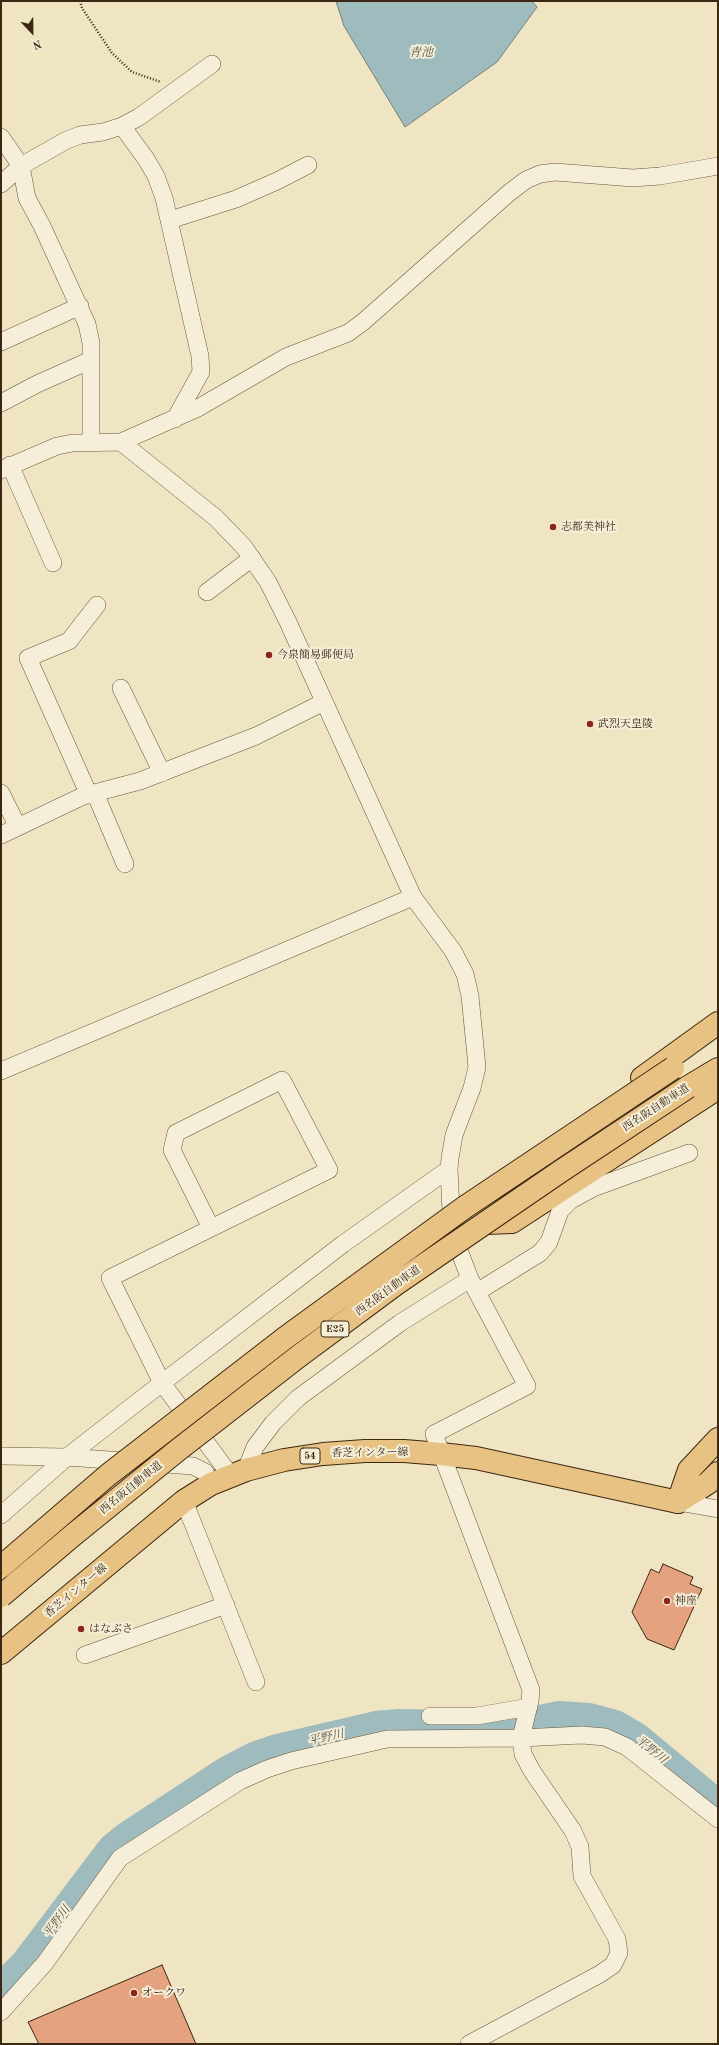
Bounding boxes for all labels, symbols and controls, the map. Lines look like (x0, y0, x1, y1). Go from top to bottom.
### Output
north arrow (12, 12, 52, 52)
text: N (31, 37, 43, 50)
water label: 青池 (409, 46, 433, 60)
place label: 志都美神社 (561, 520, 616, 534)
marker: 志都美神社 (548, 522, 558, 532)
place label: 今泉簡易郵便局 (277, 648, 354, 662)
marker: 今泉簡易郵便局 (264, 650, 274, 660)
place label: 武烈天皇陵 (598, 717, 653, 731)
marker: 武烈天皇陵 (585, 719, 595, 729)
street label: 西名阪自動車道 (620, 1081, 692, 1135)
street label: 西名阪自動車道 (353, 1263, 423, 1319)
road number: E25 (321, 1321, 349, 1337)
street label: 香芝インター線 (331, 1446, 409, 1460)
road number: 54 (300, 1448, 320, 1464)
street label: 西名阪自動車道 (97, 1459, 165, 1517)
street label: 香芝インター線 (42, 1561, 110, 1621)
place label: 神座 (675, 1594, 697, 1608)
marker: 神座 (662, 1596, 672, 1606)
place label: はなぶさ (89, 1622, 133, 1636)
marker: はなぶさ (76, 1624, 86, 1634)
water label: 平野川 (307, 1727, 345, 1749)
water label: 平野川 (632, 1733, 670, 1767)
water label: 平野川 (40, 1903, 74, 1941)
place label: オークワ (142, 1986, 186, 2000)
marker: オークワ (129, 1988, 139, 1998)

